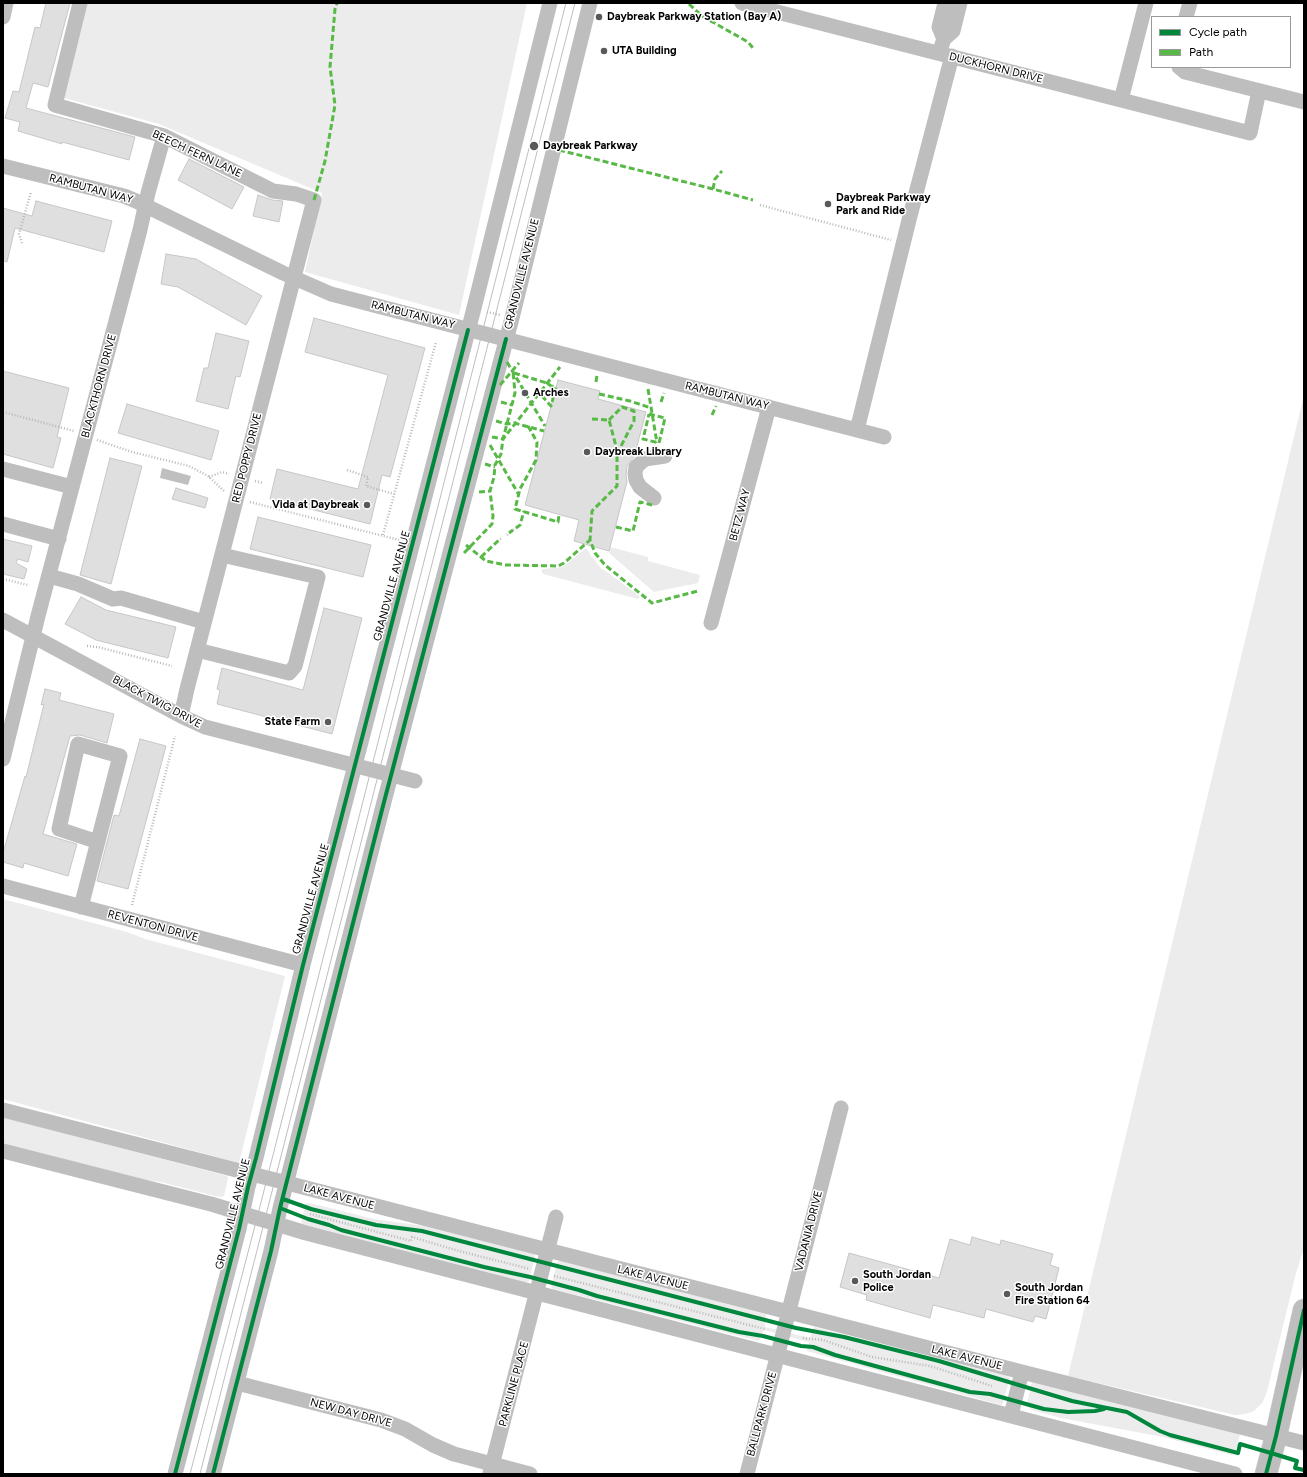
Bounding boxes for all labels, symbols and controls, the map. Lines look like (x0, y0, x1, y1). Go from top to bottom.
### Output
place label: Daybreak Parkway Station (Bay A) (607, 10, 781, 24)
marker: Daybreak Parkway Station (Bay A) (594, 12, 604, 22)
legend (1151, 16, 1291, 68)
text: Cycle path (1189, 25, 1247, 39)
place label: UTA Building (612, 44, 677, 58)
text: Path (1189, 45, 1213, 59)
marker: UTA Building (599, 46, 609, 56)
street label: DUCKHORN DRIVE (948, 50, 1044, 86)
street label: BEECH FERN LANE (150, 127, 244, 181)
place label: Daybreak Parkway (543, 139, 637, 153)
marker: Daybreak Parkway (528, 140, 540, 152)
street label: RAMBUTAN WAY (48, 171, 134, 207)
place label: Daybreak Parkway Park and Ride (836, 191, 930, 217)
marker: Daybreak Parkway Park and Ride (823, 199, 833, 209)
street label: GRANDVILLE AVENUE (502, 217, 542, 331)
street label: RAMBUTAN WAY (370, 298, 456, 332)
street label: BLACKTHORN DRIVE (79, 333, 119, 439)
street label: RAMBUTAN WAY (684, 379, 770, 413)
place label: Arches (533, 386, 569, 400)
marker: Arches (520, 388, 530, 398)
street label: RED POPPY DRIVE (229, 412, 265, 504)
place label: Daybreak Library (595, 445, 682, 459)
marker: Daybreak Library (582, 447, 592, 457)
street label: BETZ WAY (727, 488, 753, 542)
place label: Vida at Daybreak (272, 498, 359, 512)
marker: Vida at Daybreak (362, 500, 372, 510)
street label: GRANDVILLE AVENUE (371, 529, 413, 643)
street label: BLACK TWIG DRIVE (110, 673, 204, 731)
place label: State Farm (264, 715, 320, 729)
marker: State Farm (323, 717, 333, 727)
street label: GRANDVILLE AVENUE (290, 842, 332, 956)
street label: REVENTON DRIVE (106, 908, 200, 944)
street label: GRANDVILLE AVENUE (213, 1157, 253, 1271)
street label: LAKE AVENUE (302, 1181, 376, 1213)
street label: VADANIA DRIVE (793, 1189, 825, 1273)
street label: LAKE AVENUE (616, 1263, 690, 1293)
place label: South Jordan Police (863, 1268, 931, 1294)
marker: South Jordan Police (850, 1276, 860, 1286)
place label: South Jordan Fire Station 64 (1015, 1281, 1090, 1307)
marker: South Jordan Fire Station 64 (1002, 1289, 1012, 1299)
street label: PARKLINE PLACE (496, 1340, 532, 1428)
street label: LAKE AVENUE (930, 1343, 1004, 1373)
street label: BALLPARK DRIVE (744, 1370, 780, 1458)
street label: NEW DAY DRIVE (309, 1396, 393, 1430)

